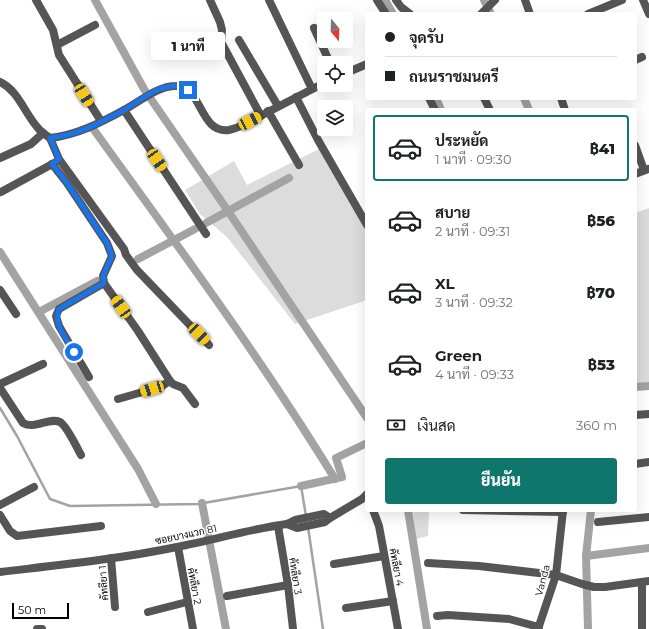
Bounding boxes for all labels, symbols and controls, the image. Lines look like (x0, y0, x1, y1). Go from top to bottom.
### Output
north arrow (317, 12, 353, 48)
map controls (317, 12, 353, 136)
text: จุดรับ (409, 28, 444, 47)
callout: 1 นาที (151, 32, 225, 60)
text: 1 นาที (171, 38, 205, 54)
button: locate (317, 56, 353, 92)
text: ถนนราชมนตรี (409, 67, 498, 86)
route end (179, 81, 197, 99)
car (73, 82, 95, 108)
button: layers (317, 100, 353, 136)
car (237, 110, 263, 132)
icon: car (387, 130, 423, 166)
text: ประหยัด (435, 131, 488, 150)
text: ฿41 (590, 139, 615, 158)
car (145, 147, 169, 173)
text: 1 นาที · 09:30 (435, 151, 512, 167)
icon: car (387, 202, 423, 238)
text: สบาย (435, 203, 470, 222)
text: ฿56 (587, 211, 615, 230)
text: 2 นาที · 09:31 (435, 223, 510, 239)
icon: car (387, 274, 423, 310)
text: XL (435, 274, 454, 293)
text: ฿70 (586, 283, 615, 302)
car (109, 294, 133, 320)
text: 3 นาที · 09:32 (435, 294, 513, 310)
car (186, 321, 212, 347)
route start (65, 343, 83, 361)
icon: car (387, 346, 423, 382)
text: Green (435, 346, 482, 365)
text: ฿53 (588, 355, 615, 374)
text: 4 นาที · 09:33 (435, 366, 514, 382)
car (139, 380, 165, 398)
icon: cash (385, 414, 407, 436)
text: เงินสด (417, 416, 456, 435)
text: 360 m (576, 417, 617, 433)
button: ยืนยัน (385, 458, 617, 504)
street label: ซอยบางแวก 81 (154, 522, 218, 547)
street label: คัทลียา 4 (386, 547, 407, 587)
street label: คัทลียา 3 (286, 557, 305, 596)
street label: Vanda (532, 563, 553, 597)
street label: คัทลียา 1 (96, 565, 111, 601)
street label: คัทลียา 2 (185, 567, 205, 606)
scale bar (12, 601, 69, 620)
text: 50 m (18, 603, 46, 617)

